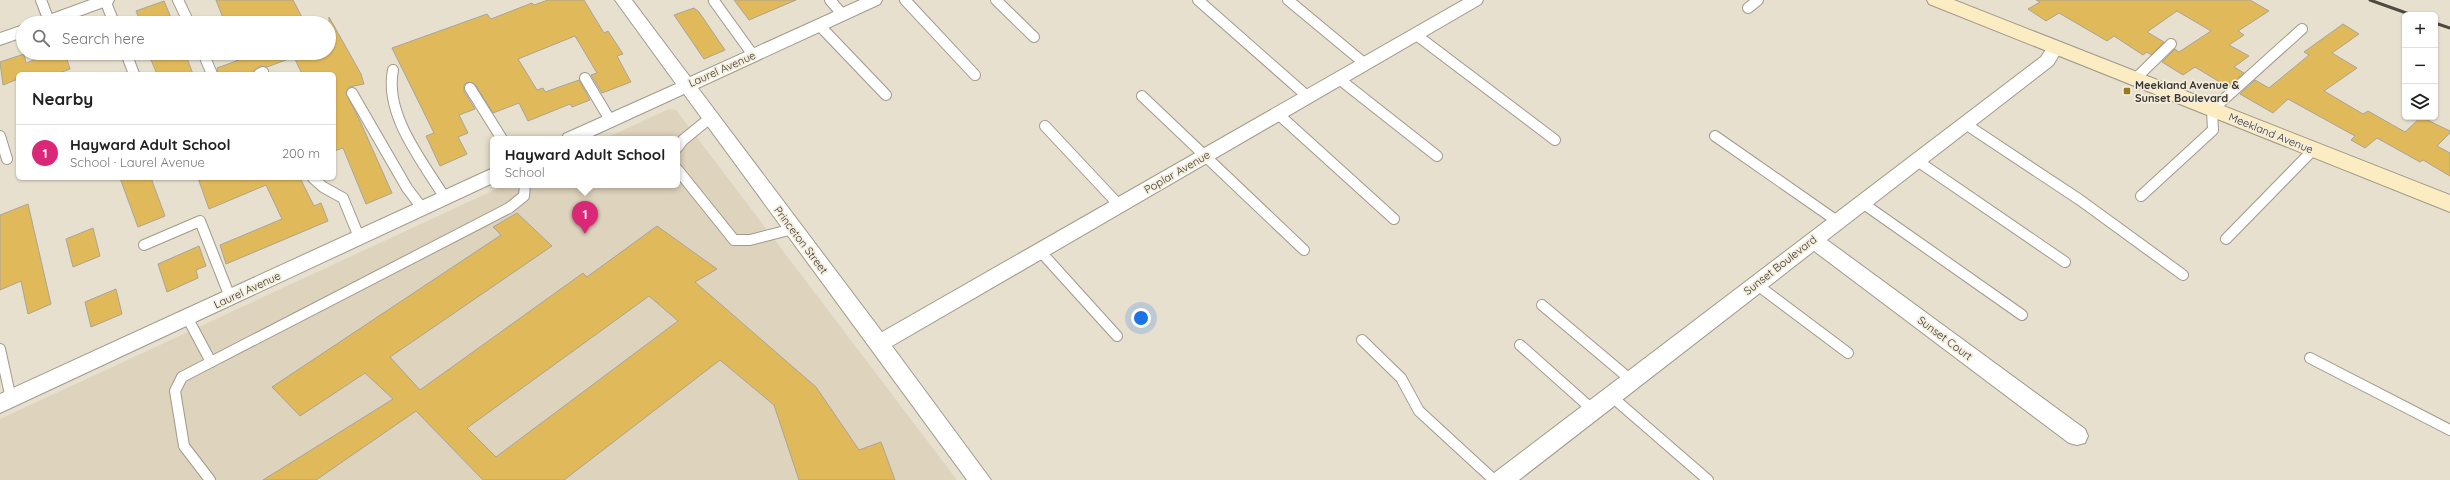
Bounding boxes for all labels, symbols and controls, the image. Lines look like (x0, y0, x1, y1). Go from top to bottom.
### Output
map controls (2402, 12, 2438, 120)
button: + (2402, 12, 2438, 48)
search box (16, 16, 336, 60)
icon: search (30, 27, 52, 49)
text: Search here (62, 29, 145, 48)
street label: Laurel Avenue (686, 48, 758, 90)
button: − (2402, 48, 2438, 84)
place label: Meekland Avenue & Sunset Boulevard (2135, 78, 2240, 105)
button: layers (2402, 84, 2438, 120)
marker: Meekland Avenue & Sunset Boulevard (2122, 86, 2132, 96)
text: Nearby (32, 88, 93, 109)
street label: Meekland Avenue (2227, 110, 2315, 156)
text: Hayward Adult School (70, 135, 231, 154)
popup (490, 136, 680, 188)
text: 1 (42, 145, 48, 161)
text: 200 m (282, 145, 320, 161)
text: Hayward Adult School (505, 145, 665, 164)
street label: Poplar Avenue (1142, 147, 1212, 197)
text: School · Laurel Avenue (70, 154, 205, 170)
text: School (505, 164, 545, 180)
pin: 1 (572, 201, 598, 234)
street label: Princeton Street (771, 203, 831, 277)
street label: Sunset Boulevard (1741, 232, 1819, 298)
street label: Laurel Avenue (211, 268, 283, 312)
your location (1131, 308, 1151, 328)
street label: Sunset Court (1915, 313, 1975, 363)

